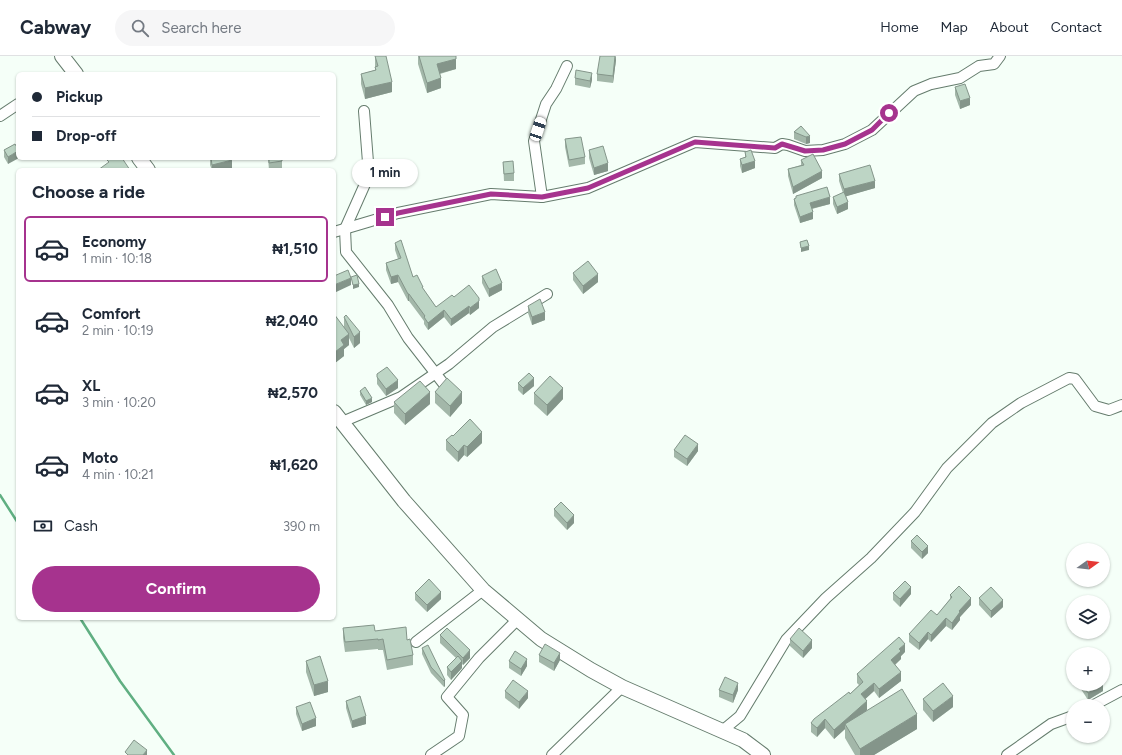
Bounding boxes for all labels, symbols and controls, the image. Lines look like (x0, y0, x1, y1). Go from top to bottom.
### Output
search box (115, 10, 395, 46)
text: Cabway (20, 16, 91, 39)
icon: search (129, 17, 151, 39)
text: Search here (161, 19, 241, 37)
text: Home (880, 19, 919, 36)
text: Map (941, 19, 968, 36)
text: About (990, 19, 1029, 36)
text: Contact (1051, 19, 1102, 36)
text: Pickup (56, 88, 103, 106)
route start (880, 104, 898, 122)
car (529, 116, 547, 142)
text: Drop-off (56, 127, 117, 145)
callout: 1 min (352, 159, 418, 187)
text: 1 min (370, 165, 400, 180)
text: Choose a ride (32, 181, 145, 203)
route end (376, 208, 394, 226)
icon: car (34, 231, 70, 267)
text: Economy (82, 233, 147, 251)
text: ₦1,510 (272, 240, 318, 258)
text: 1 min · 10:18 (82, 251, 152, 266)
icon: car (34, 303, 70, 339)
text: Comfort (82, 305, 141, 323)
text: ₦2,040 (266, 312, 318, 330)
text: 2 min · 10:19 (82, 323, 153, 338)
icon: car (34, 375, 70, 411)
text: XL (82, 377, 100, 395)
text: ₦2,570 (268, 384, 318, 402)
text: 3 min · 10:20 (82, 395, 156, 410)
icon: car (34, 447, 70, 483)
text: Moto (82, 449, 118, 467)
text: ₦1,620 (270, 456, 318, 474)
text: 4 min · 10:21 (82, 467, 154, 482)
icon: cash (32, 515, 54, 537)
text: Cash (64, 517, 98, 535)
text: 390 m (283, 519, 320, 534)
north arrow (1066, 543, 1110, 587)
map controls (1066, 543, 1110, 743)
button: Confirm (32, 566, 320, 612)
button: layers (1066, 595, 1110, 639)
button: + (1066, 647, 1110, 691)
button: − (1066, 699, 1110, 743)

